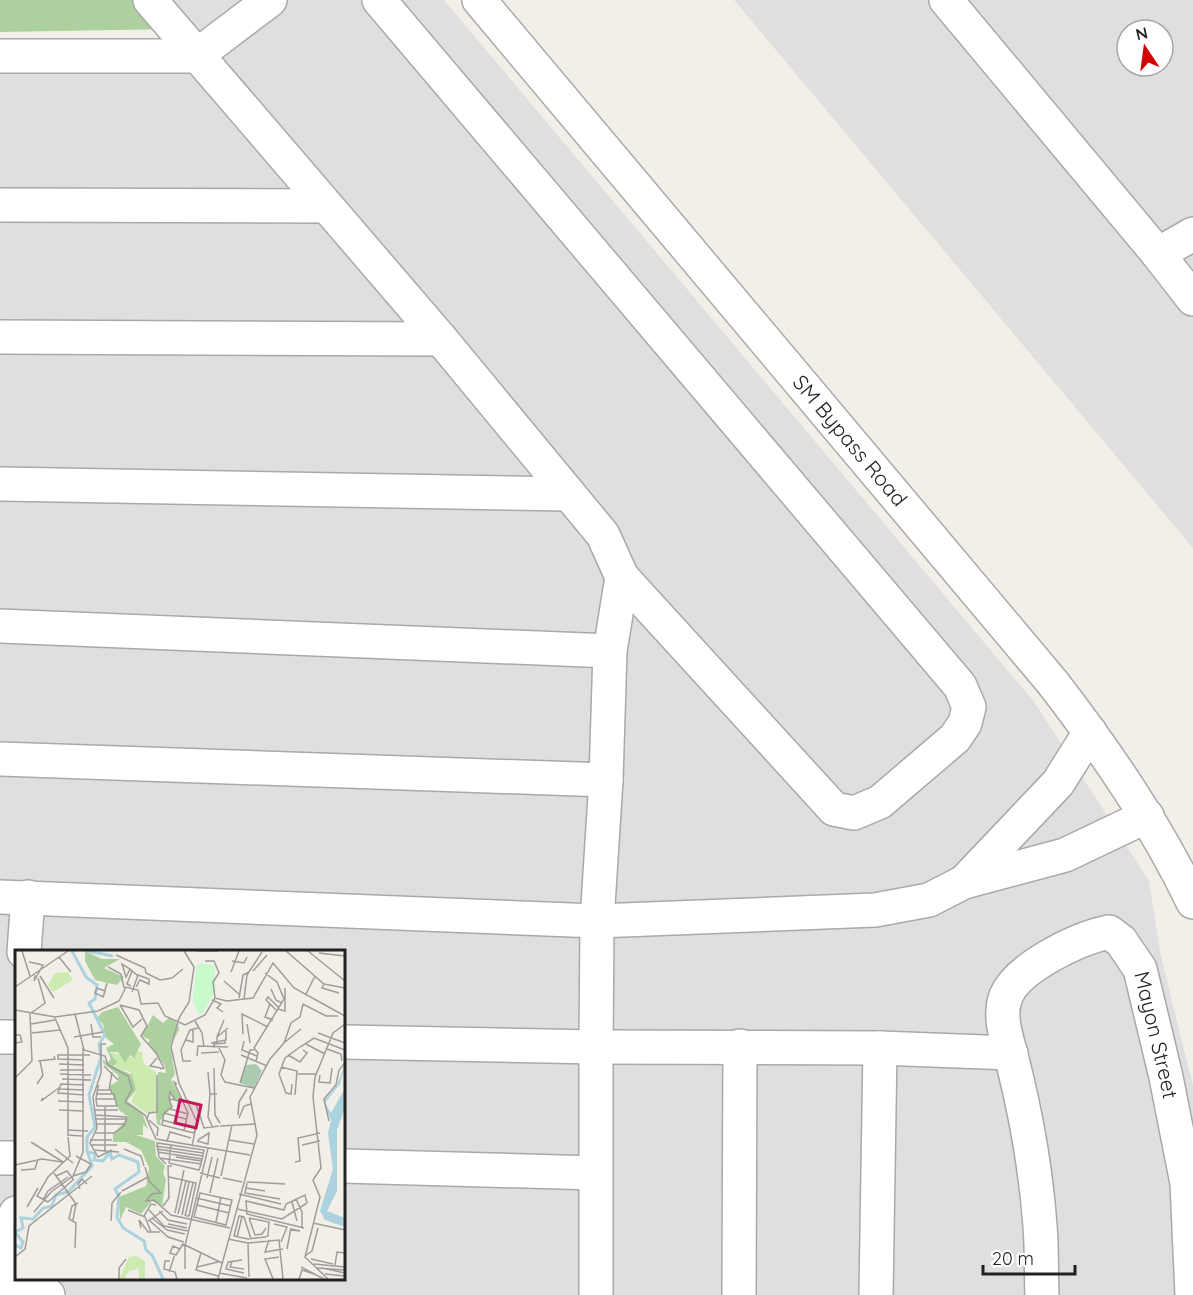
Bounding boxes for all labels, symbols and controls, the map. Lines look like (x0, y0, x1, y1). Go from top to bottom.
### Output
north arrow (1115, 18, 1175, 78)
text: N (1134, 22, 1150, 44)
street label: SM Bypass Road (788, 369, 913, 511)
inset map (15, 950, 345, 1280)
street label: Mayon Street (1129, 969, 1184, 1101)
scale bar (983, 1238, 1074, 1276)
text: 20 m (992, 1247, 1034, 1270)

